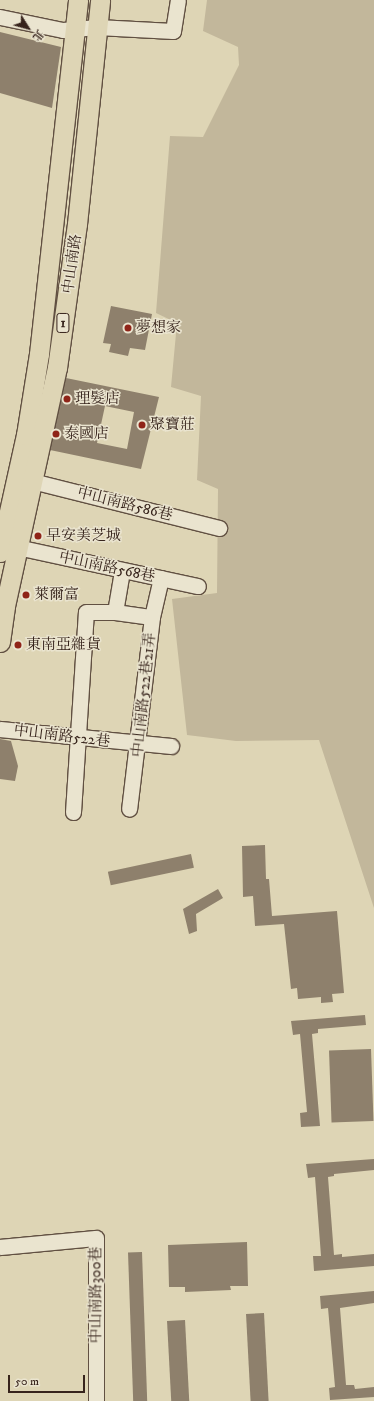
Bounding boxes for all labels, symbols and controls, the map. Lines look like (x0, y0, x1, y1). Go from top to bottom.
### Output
north arrow (8, 8, 48, 48)
text: 北 (29, 27, 46, 44)
street label: 中山南路 (59, 233, 85, 295)
road number: 1 (56, 311, 70, 335)
place label: 夢想家 (136, 319, 181, 337)
marker: 夢想家 (123, 323, 133, 333)
place label: 理髮店 (75, 390, 120, 408)
marker: 理髮店 (62, 394, 72, 404)
place label: 聚寶莊 (150, 416, 195, 434)
marker: 聚寶莊 (137, 420, 147, 430)
place label: 泰國店 (64, 425, 109, 443)
marker: 泰國店 (51, 429, 61, 439)
street label: 中山南路586巷 (75, 483, 175, 525)
place label: 早安美芝城 (46, 527, 121, 545)
marker: 早安美芝城 (33, 531, 43, 541)
street label: 中山南路568巷 (57, 548, 157, 586)
place label: 萊爾富 (34, 586, 79, 604)
marker: 萊爾富 (21, 590, 31, 600)
street label: 中山南路522巷21弄 (129, 632, 159, 758)
place label: 東南亞雜貨 (26, 636, 101, 654)
marker: 東南亞雜貨 (13, 640, 23, 650)
street label: 中山南路522巷 (13, 721, 111, 751)
street label: 中山南路300巷 (87, 1247, 105, 1343)
scale bar (10, 1367, 87, 1393)
text: 50 m (15, 1374, 39, 1389)

